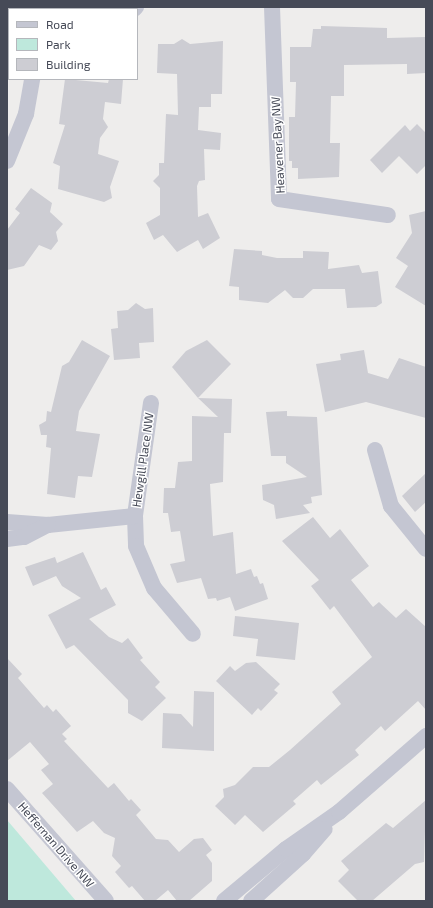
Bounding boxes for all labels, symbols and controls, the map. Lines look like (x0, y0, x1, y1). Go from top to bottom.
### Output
legend (8, 8, 138, 80)
text: Road (46, 17, 74, 31)
text: Park (46, 37, 71, 51)
text: Building (46, 57, 90, 71)
street label: Heavener Bay NW (268, 96, 288, 194)
street label: Hewgill Place NW (129, 412, 157, 508)
street label: Heffernan Drive NW (15, 799, 97, 891)

